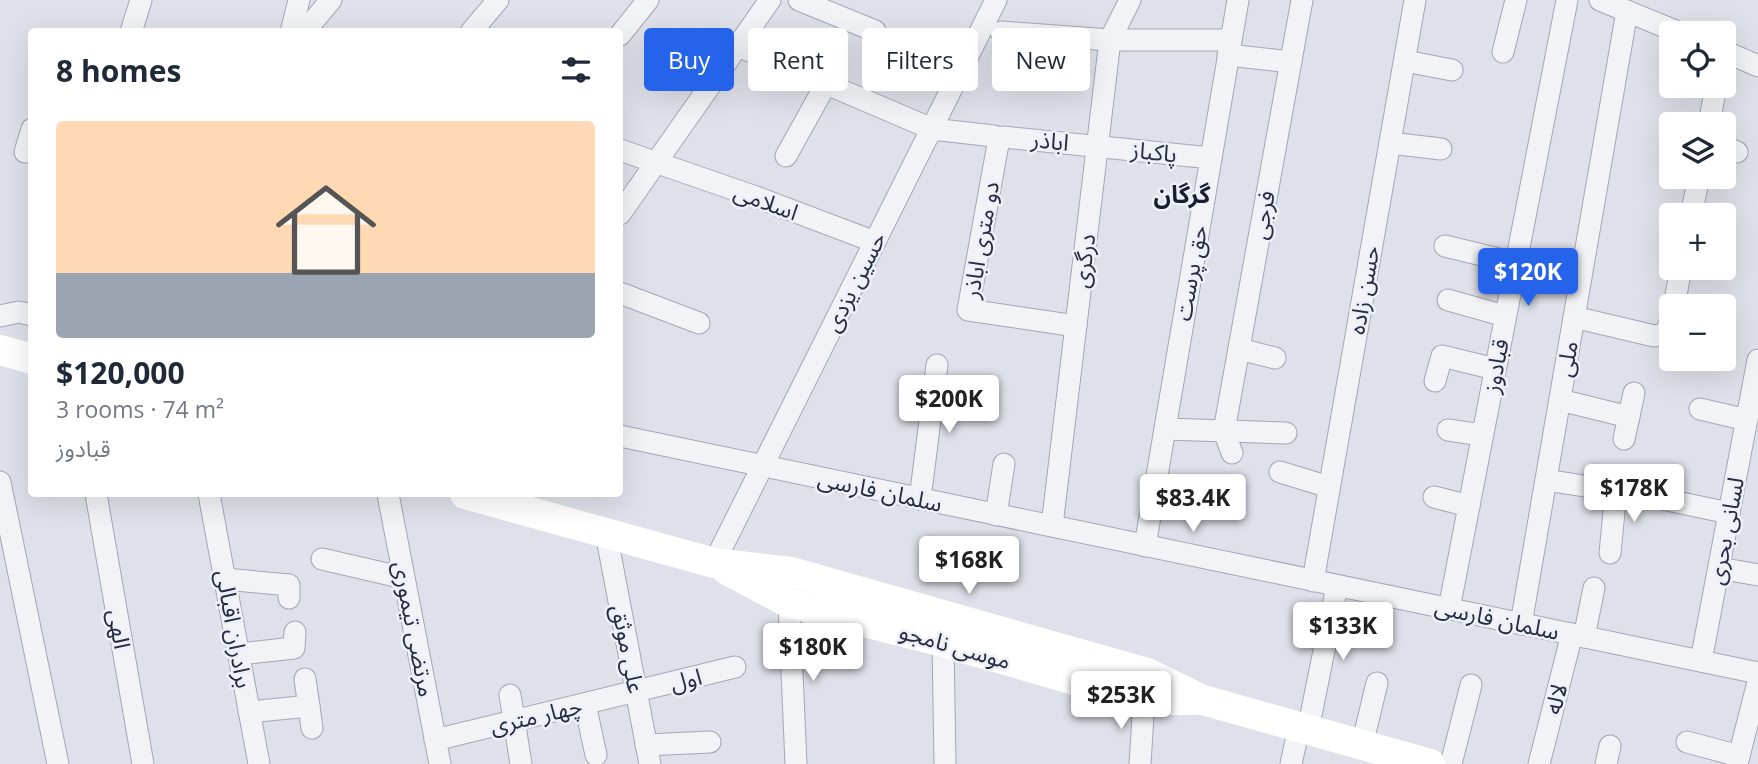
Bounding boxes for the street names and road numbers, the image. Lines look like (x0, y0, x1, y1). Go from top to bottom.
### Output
street label: اباذر (1029, 122, 1071, 158)
street label: پاکباز (1129, 133, 1179, 170)
street label: اسلامی (730, 175, 803, 227)
street label: دو متری اباذر (954, 179, 1006, 302)
street label: فرجی (1242, 188, 1282, 242)
street label: حق پرست (1166, 222, 1214, 323)
street label: حسین یزدی (815, 226, 893, 337)
street label: درگری (1064, 232, 1102, 290)
street label: حسن زاده (1339, 243, 1387, 337)
street label: قبادوز (1474, 336, 1516, 397)
street label: ملی (1547, 338, 1585, 379)
street label: سلمان فارسی (815, 461, 945, 519)
street label: لسانی بحری (1699, 474, 1751, 587)
street label: مرتضی تیموری (386, 558, 444, 699)
street label: برادران اقبالی (209, 567, 261, 690)
street label: سلمان فارسی (1432, 589, 1562, 647)
street label: علی موثق (605, 602, 653, 696)
street label: الهی (101, 606, 139, 651)
street label: موسی نامجو (896, 614, 1015, 676)
street label: اول (666, 660, 705, 698)
street label: لاله (1536, 680, 1574, 717)
street label: چهار متری (487, 689, 585, 741)

